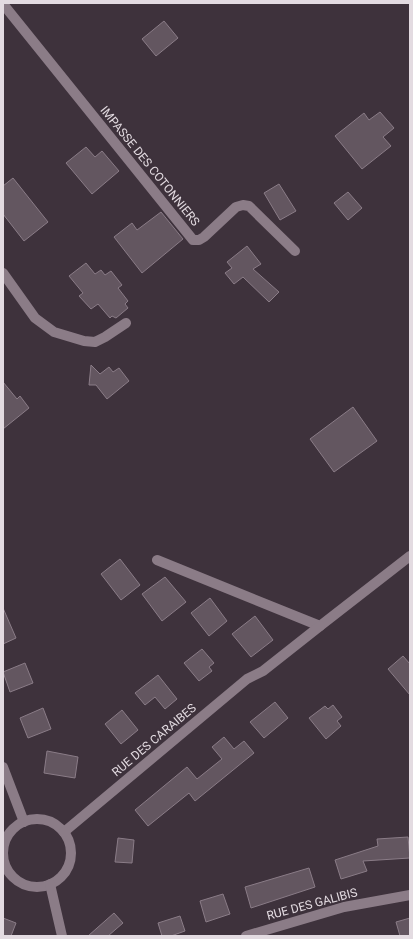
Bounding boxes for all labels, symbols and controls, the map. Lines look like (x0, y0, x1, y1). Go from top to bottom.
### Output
street label: IMPASSE DES COTONNIERS (97, 103, 203, 229)
street label: RUE DES CARAIBES (109, 701, 199, 779)
street label: RUE DES GALIBIS (265, 885, 359, 923)

